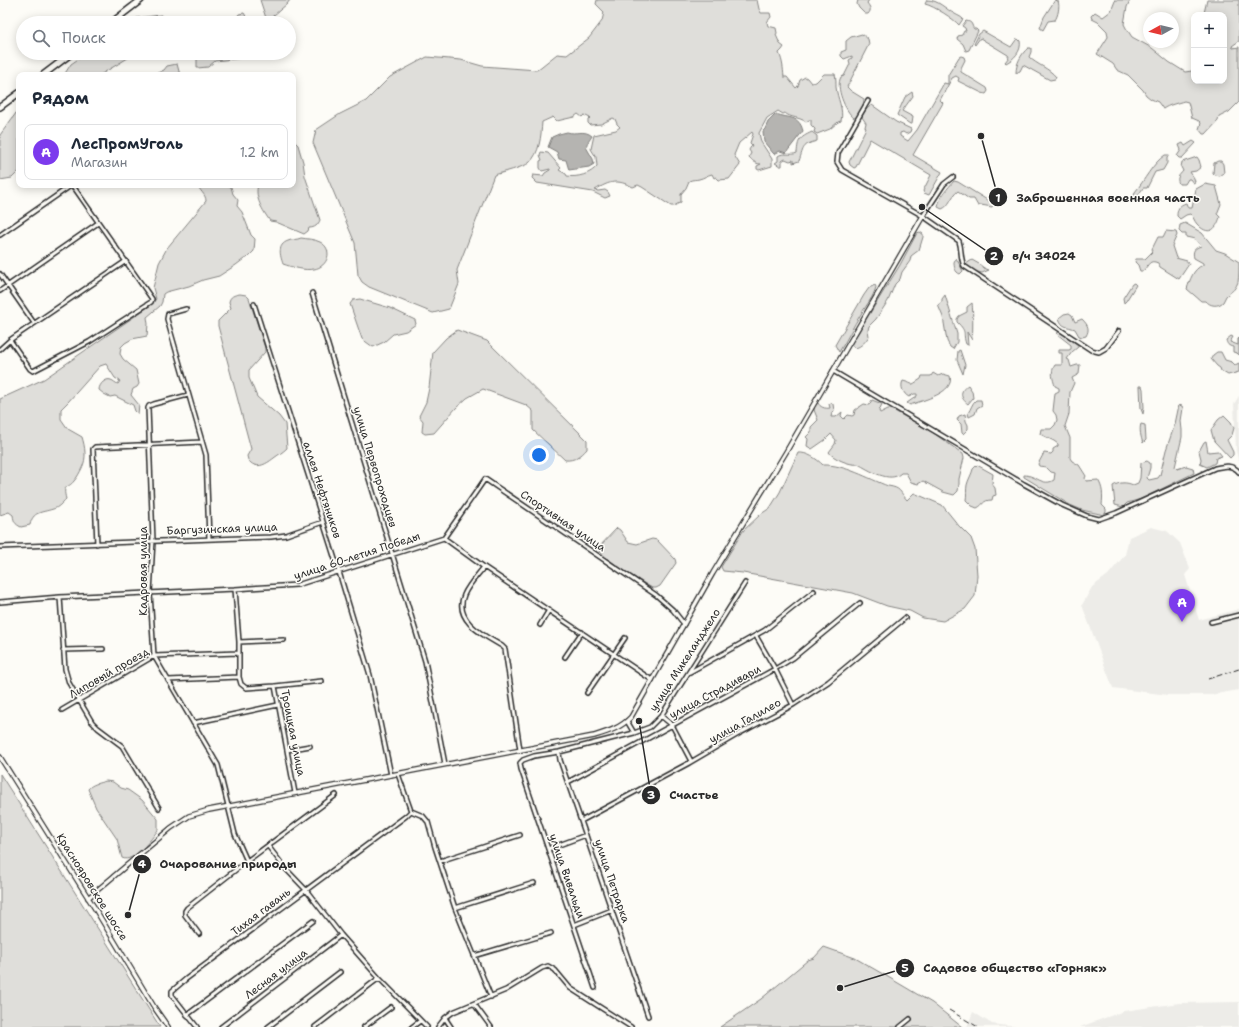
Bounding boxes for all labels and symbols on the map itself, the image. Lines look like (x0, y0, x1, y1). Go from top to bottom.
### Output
north arrow (1143, 12, 1179, 48)
callout: Заброшенная военная часть (988, 185, 1207, 209)
text: 1 (995, 190, 1001, 206)
text: Заброшенная военная часть (1016, 190, 1200, 206)
callout: в/ч 34024 (984, 244, 1084, 268)
text: 2 (990, 248, 999, 264)
text: в/ч 34024 (1012, 248, 1076, 264)
street label: улица Первопроходцев (349, 405, 401, 529)
street label: аллея Нефтяников (299, 440, 345, 540)
your location (529, 445, 549, 465)
street label: Спортивная улица (517, 487, 609, 555)
street label: Баргузинская улица (166, 520, 278, 538)
street label: Кадровая улица (136, 526, 151, 616)
street label: улица 60-летия Победы (292, 528, 422, 584)
pin: A (1169, 589, 1195, 622)
street label: улица Микеланджело (646, 605, 724, 714)
street label: Липовый проезд (66, 644, 152, 702)
street label: улица Страдивари (666, 661, 764, 723)
street label: Троицкая улица (277, 688, 309, 778)
street label: улица Галилео (706, 695, 784, 747)
callout: Счастье (641, 783, 727, 807)
text: 3 (647, 787, 655, 803)
text: Счастье (669, 787, 719, 803)
street label: Краснояровское шоссе (53, 831, 131, 943)
street label: улица Вивальди (545, 832, 589, 920)
street label: улица Петрарка (591, 837, 633, 925)
callout: Очарование природы (132, 852, 305, 876)
text: 4 (138, 856, 147, 872)
text: Очарование природы (159, 856, 297, 872)
street label: Тихая гавань (228, 884, 294, 939)
street label: Лесная улица (242, 945, 311, 1003)
callout: Садовое общество «Горняк» (895, 956, 1114, 980)
text: 5 (901, 960, 909, 976)
text: Садовое общество «Горняк» (923, 960, 1107, 976)

